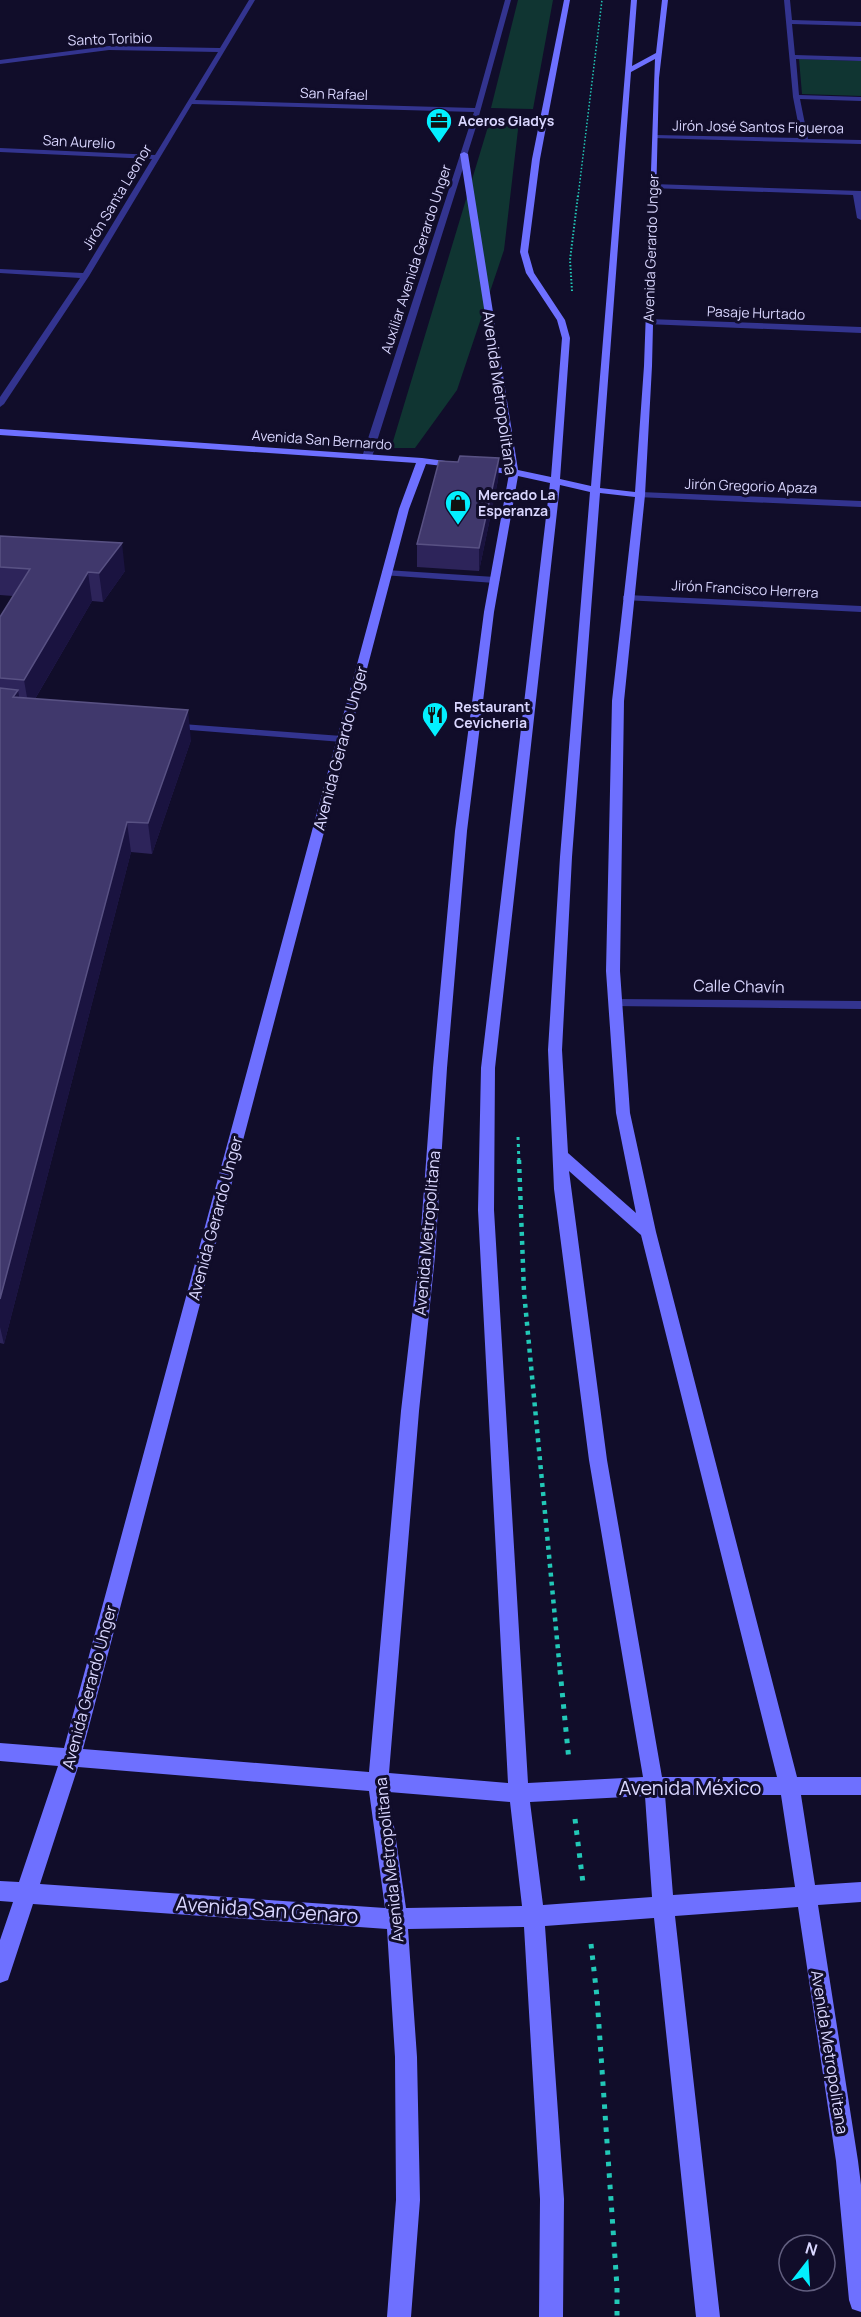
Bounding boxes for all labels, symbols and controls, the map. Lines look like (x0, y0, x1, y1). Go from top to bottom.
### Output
street label: Santo Toribio (67, 28, 153, 49)
street label: San Rafael (300, 83, 368, 104)
office icon: Aceros Gladys (424, 106, 454, 144)
place label: Aceros Gladys (458, 111, 555, 130)
street label: Jirón José Santos Figueroa (672, 116, 844, 137)
street label: San Aurelio (42, 130, 116, 153)
street label: Jirón Santa Leonor (77, 140, 156, 253)
street label: Auxiliar Avenida Gerardo Unger (376, 162, 455, 356)
street label: Avenida Gerardo Unger (638, 174, 663, 322)
street label: Pasaje Hurtado (706, 301, 806, 324)
street label: Avenida Metropolitana (478, 309, 522, 477)
street label: Avenida San Bernardo (251, 425, 393, 454)
street label: Jirón Gregorio Apaza (684, 474, 818, 497)
place label: Mercado La Esperanza (478, 485, 555, 520)
shop icon: Mercado La Esperanza (443, 488, 473, 526)
street label: Jirón Francisco Herrera (671, 575, 819, 602)
street label: Avenida Gerardo Unger (307, 663, 373, 833)
place label: Restaurant Cevicheria (454, 697, 530, 732)
restaurant icon: Restaurant Cevicheria (420, 700, 450, 738)
street label: Calle Chavín (693, 974, 785, 998)
street label: Avenida Gerardo Unger (182, 1133, 248, 1303)
street label: Avenida Metropolitana (409, 1150, 445, 1316)
street label: Avenida Gerardo Unger (56, 1602, 122, 1772)
street label: Avenida México (619, 1774, 761, 1801)
street label: Avenida Metropolitana (369, 1776, 409, 1944)
street label: Avenida San Genaro (175, 1890, 360, 1929)
street label: Avenida Metropolitana (806, 1968, 854, 2136)
north arrow (777, 2233, 837, 2293)
text: N (803, 2236, 820, 2261)

